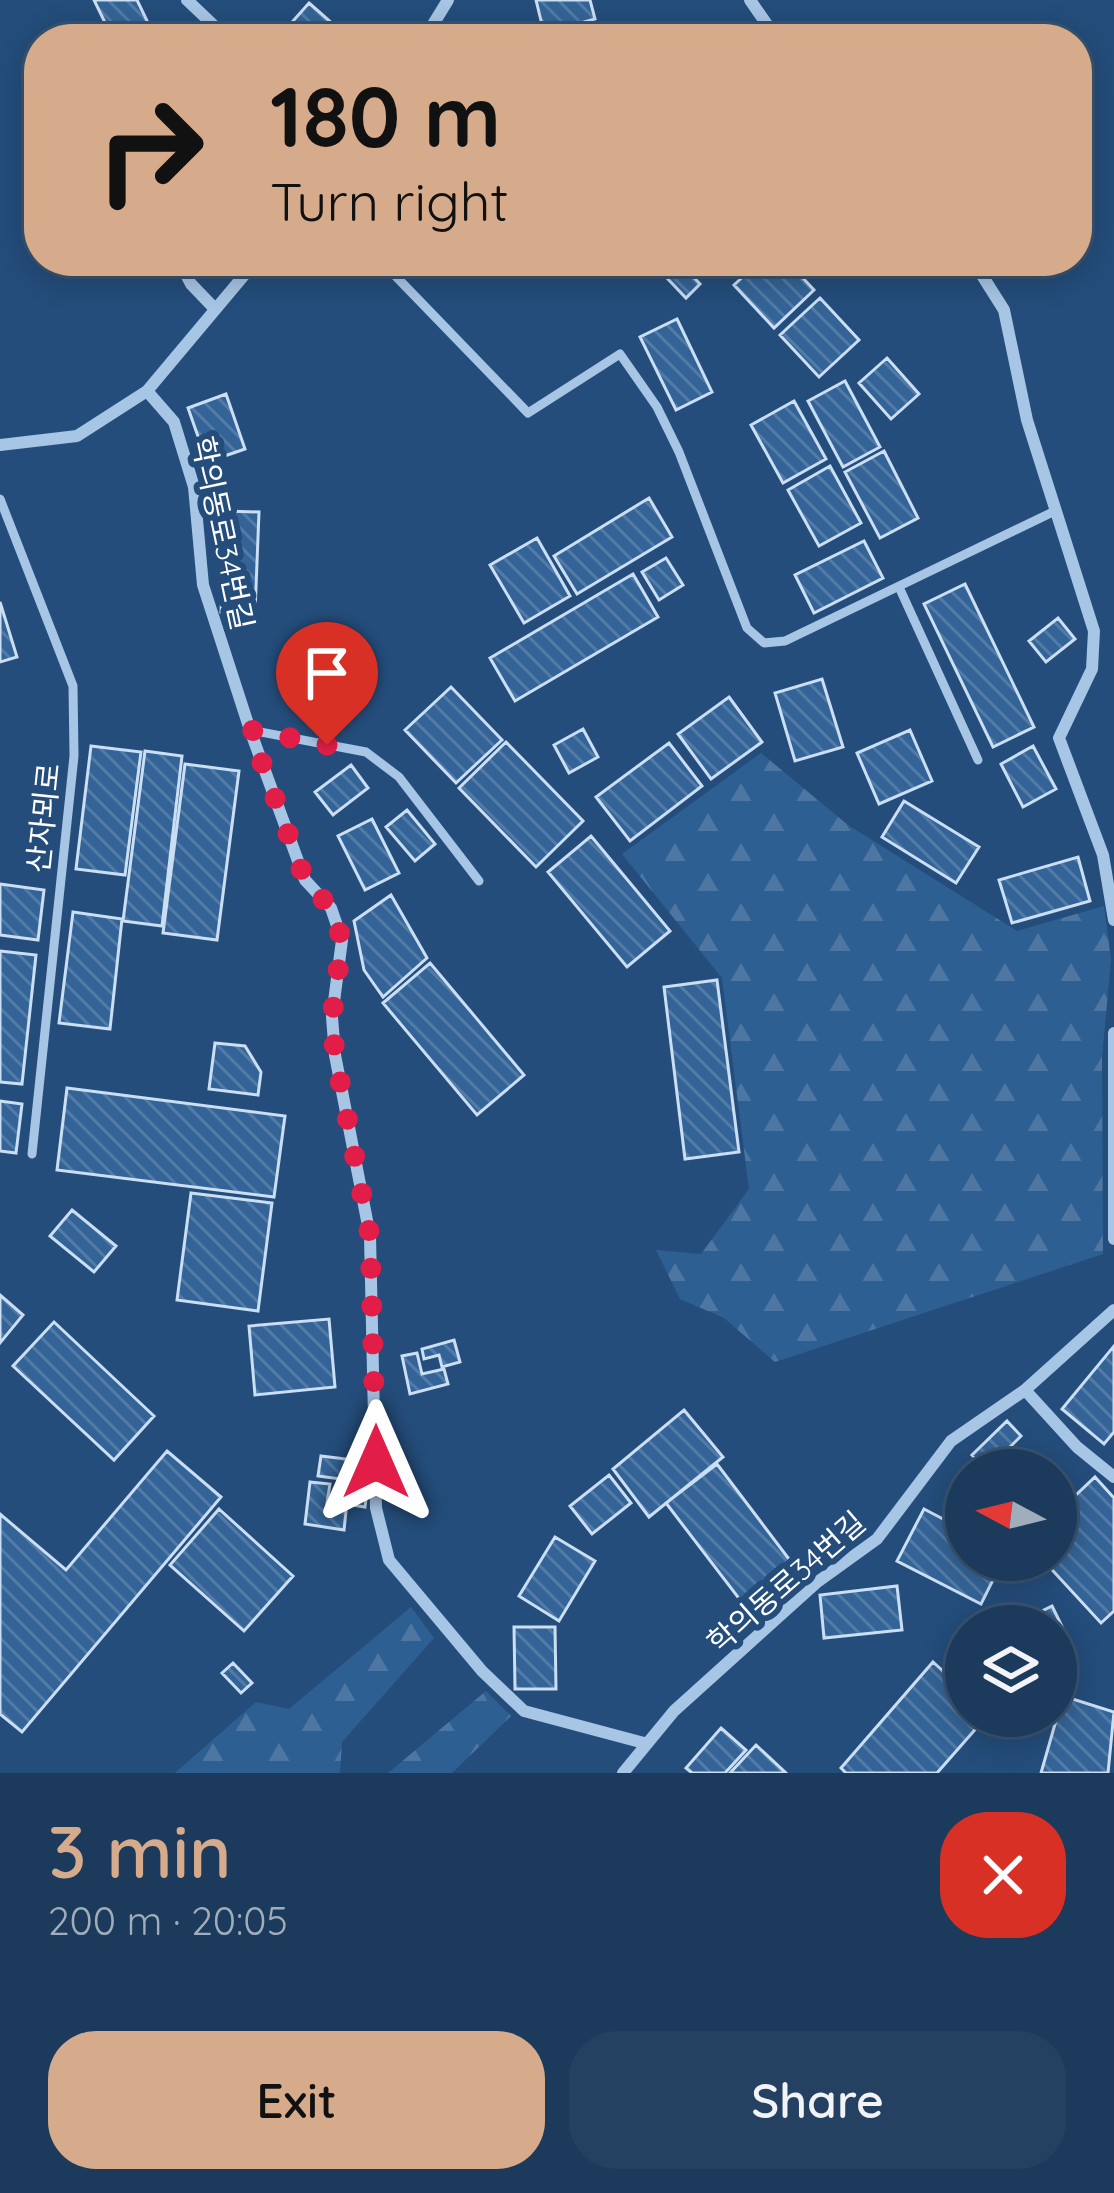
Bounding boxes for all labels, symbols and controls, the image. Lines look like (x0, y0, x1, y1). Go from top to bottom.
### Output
text: 180 m (270, 63, 501, 168)
icon: right (72, 72, 228, 228)
text: Turn right (270, 167, 509, 235)
street label: 학의동로34번길 (184, 433, 262, 633)
pin (276, 622, 378, 745)
icon: arrive (294, 640, 360, 706)
street label: 산자뫼로 (18, 761, 68, 875)
position arrow (313, 1399, 439, 1525)
north arrow (945, 1449, 1077, 1581)
map controls (945, 1449, 1077, 1737)
street label: 학의동로34번길 (699, 1503, 873, 1661)
button: layers (945, 1605, 1077, 1737)
text: 3 min (48, 1806, 232, 1896)
button: close (940, 1812, 1066, 1938)
text: 200 m · 20:05 (48, 1896, 288, 1945)
button: Exit (48, 2031, 545, 2169)
button: Share (569, 2031, 1066, 2169)

